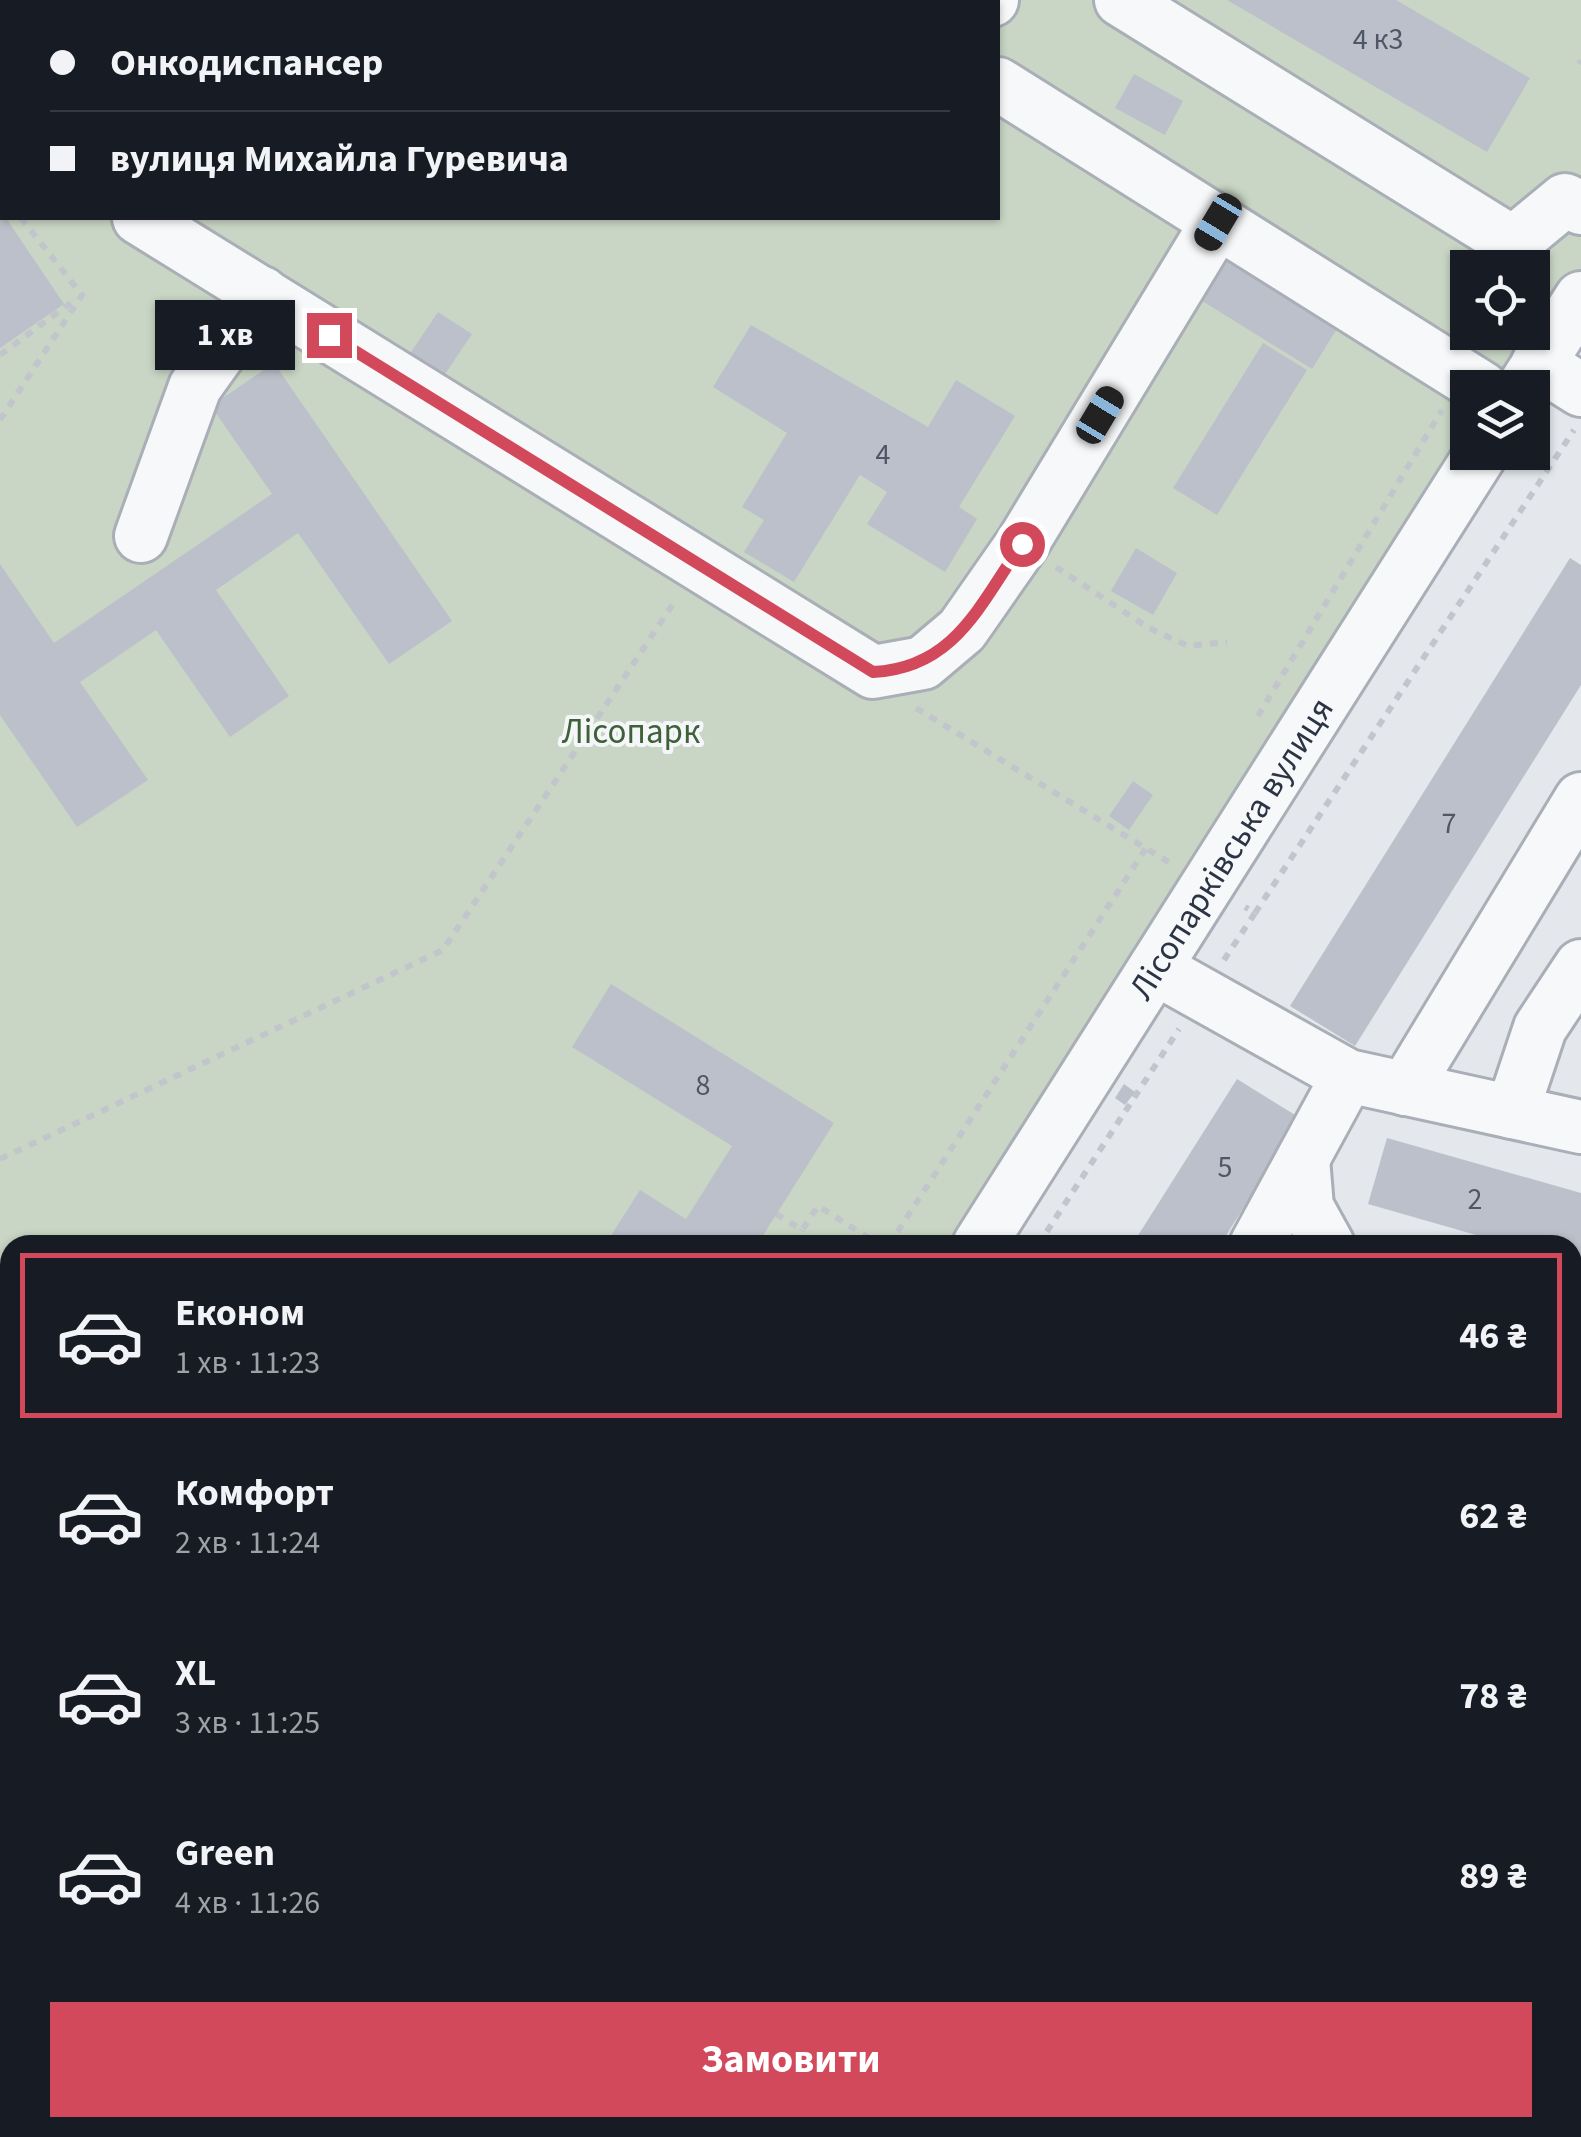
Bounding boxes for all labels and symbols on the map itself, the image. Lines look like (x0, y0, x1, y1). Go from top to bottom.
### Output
house number: 4 к3 (1353, 18, 1403, 61)
car (1190, 189, 1246, 255)
callout: 1 хв (154, 300, 294, 370)
route end (307, 313, 352, 358)
car (1072, 382, 1128, 448)
house number: 4 (876, 433, 891, 476)
route start (1000, 522, 1045, 567)
street label: Лісопарківська вулиця (1117, 688, 1346, 1010)
park label: Лісопарк (562, 707, 701, 757)
house number: 7 (1442, 802, 1456, 845)
house number: 8 (696, 1064, 710, 1107)
house number: 5 (1218, 1146, 1232, 1189)
house number: 2 (1468, 1178, 1482, 1221)

